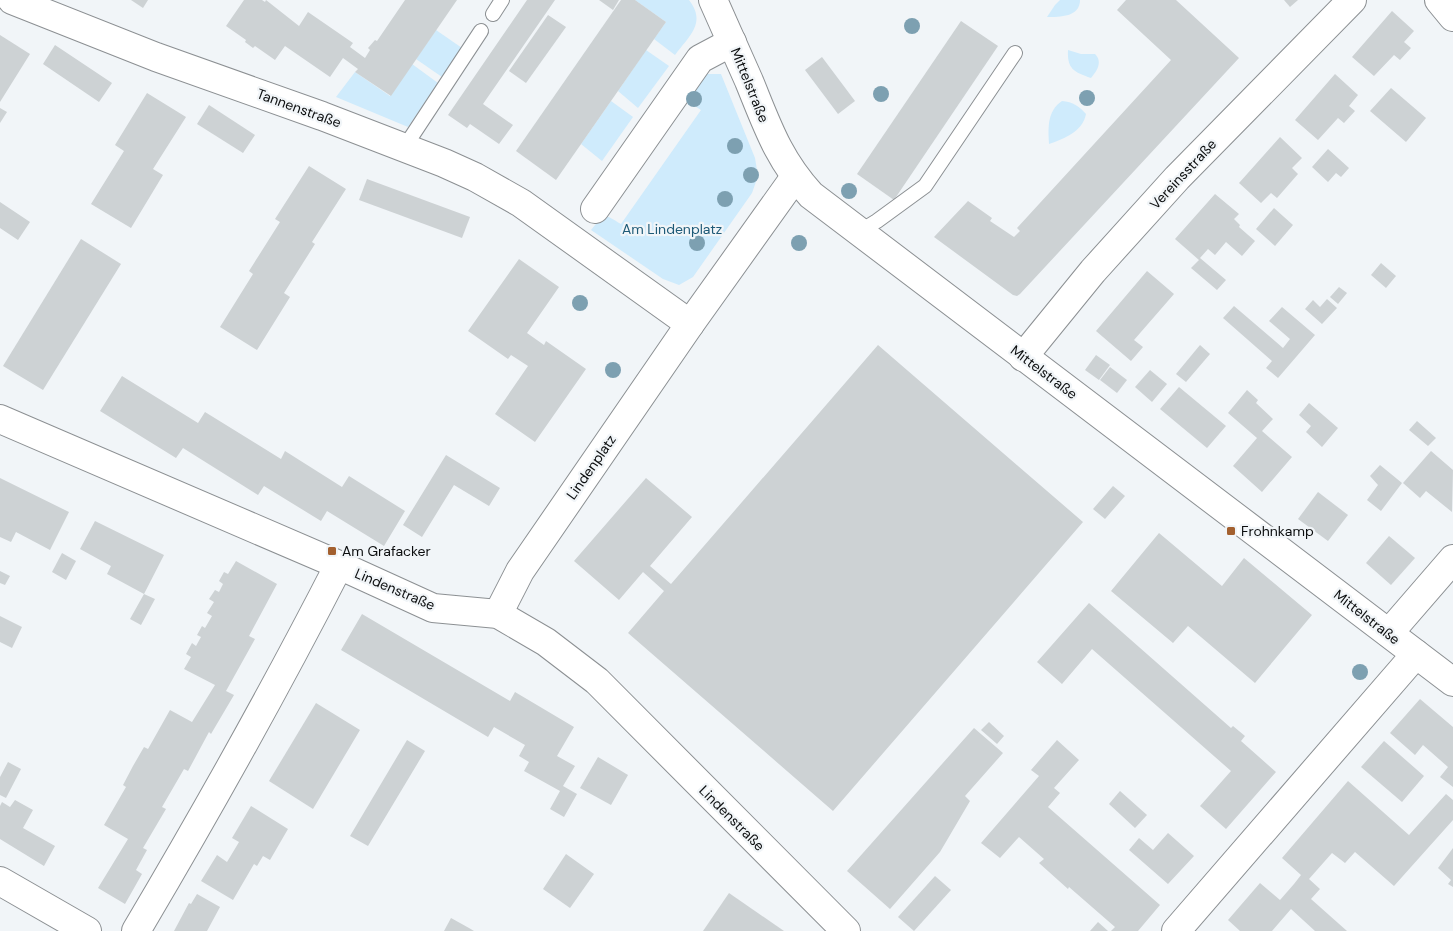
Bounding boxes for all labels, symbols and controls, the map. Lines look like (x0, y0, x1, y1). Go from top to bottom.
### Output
street label: Mittelstraße (727, 45, 773, 125)
street label: Tannenstraße (254, 84, 344, 132)
street label: Vereinsstraße (1146, 135, 1220, 213)
park label: Am Lindenplatz (622, 220, 722, 238)
street label: Mittelstraße (1007, 341, 1081, 403)
street label: Lindenplatz (562, 431, 620, 503)
place label: Frohnkamp (1241, 522, 1314, 540)
marker: Frohnkamp (1225, 525, 1237, 537)
place label: Am Grafacker (342, 542, 431, 560)
marker: Am Grafacker (326, 545, 338, 557)
street label: Lindenstraße (352, 564, 438, 614)
street label: Mittelstraße (1330, 586, 1404, 648)
street label: Lindenstraße (695, 781, 769, 855)

